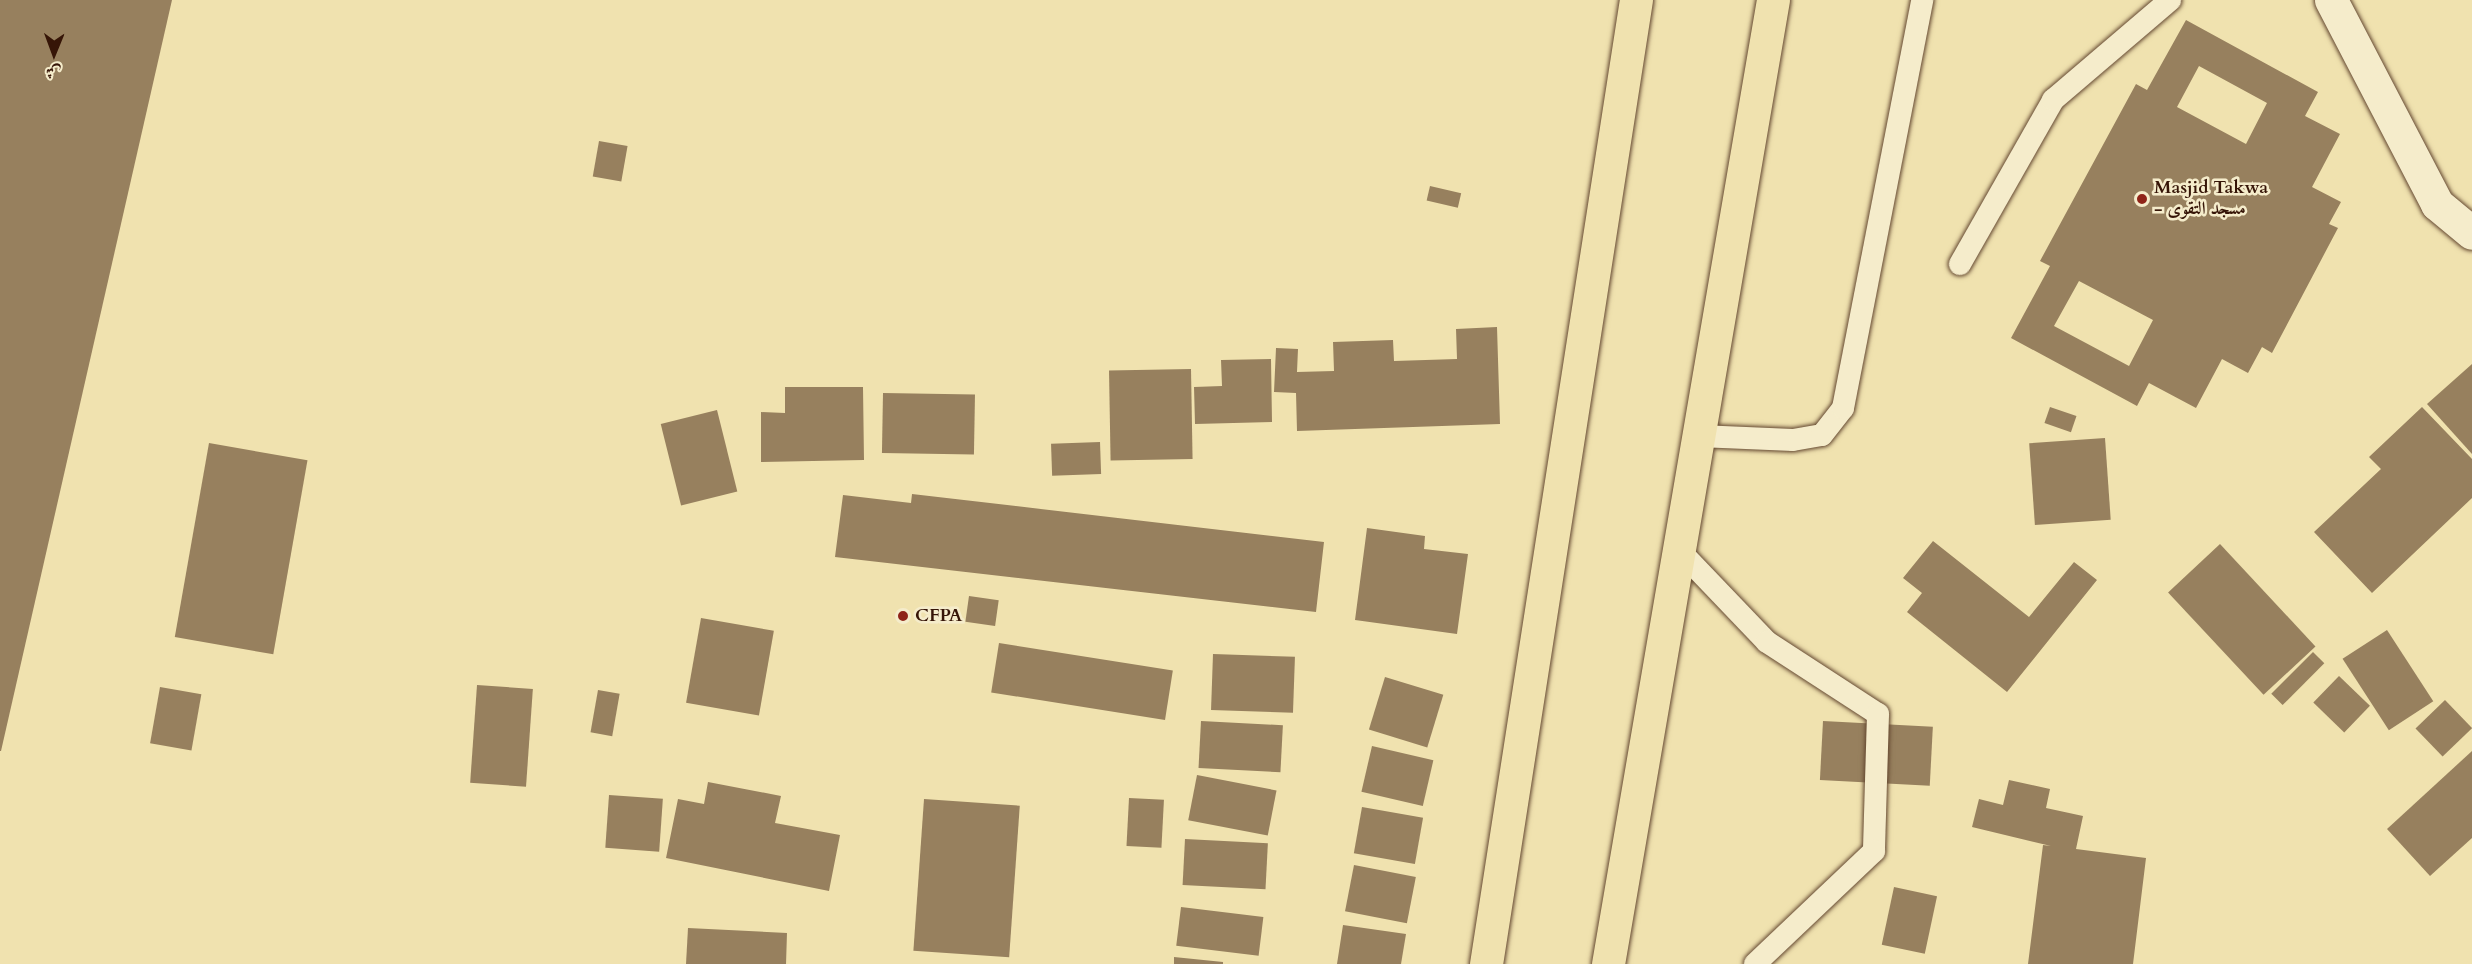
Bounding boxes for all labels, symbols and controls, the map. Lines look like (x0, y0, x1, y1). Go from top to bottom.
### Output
north arrow (24, 24, 84, 84)
text: ش (46, 61, 62, 83)
place label: Masjid Takwa - مسجد التقوى (2154, 178, 2268, 220)
marker: Masjid Takwa - مسجد التقوى (2135, 192, 2149, 206)
place label: CFPA (915, 605, 962, 627)
marker: CFPA (896, 609, 910, 623)

